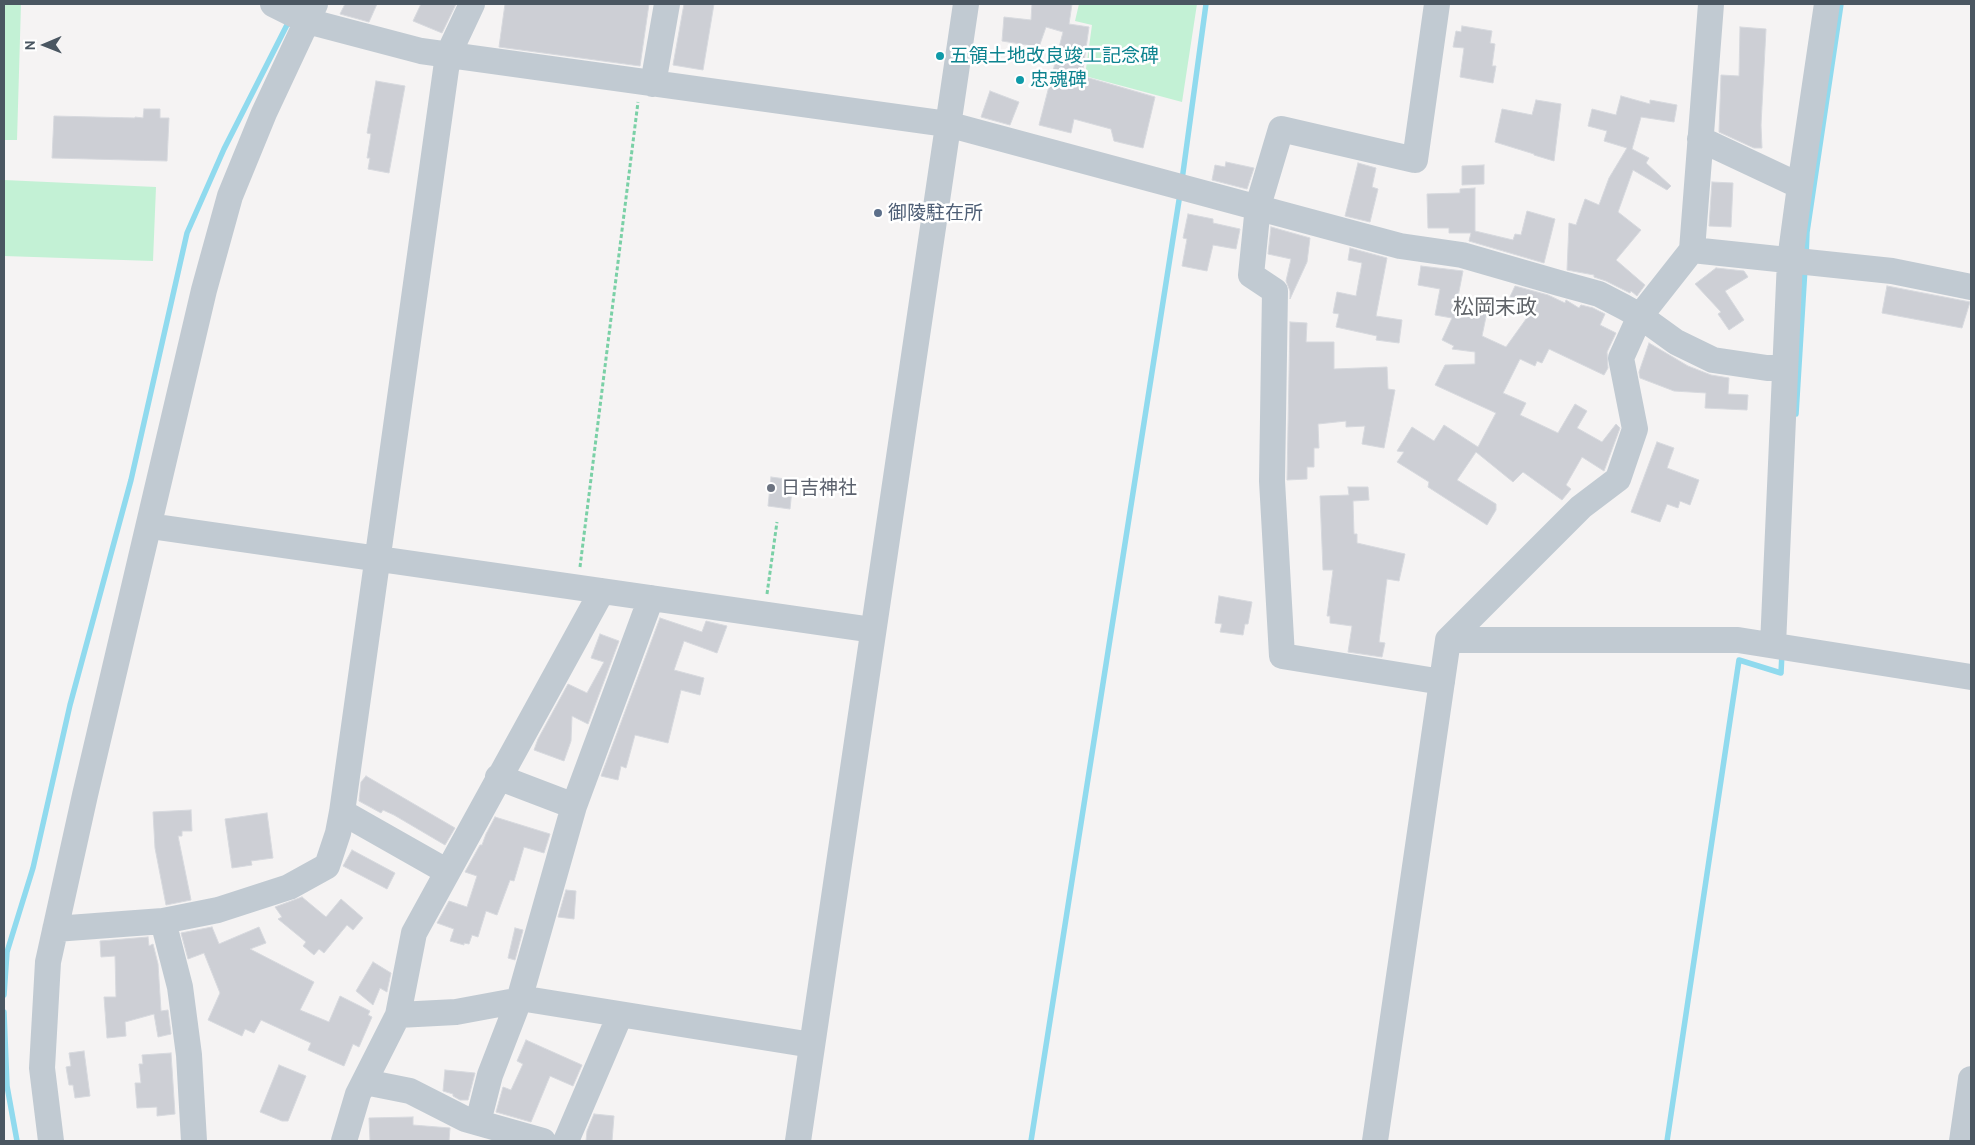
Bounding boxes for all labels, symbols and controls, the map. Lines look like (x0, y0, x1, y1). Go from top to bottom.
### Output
north arrow (20, 20, 70, 70)
text: N (21, 40, 39, 50)
place label: 五領土地改良竣工記念碑 (950, 45, 1159, 67)
marker: 五領土地改良竣工記念碑 (934, 50, 946, 62)
place label: 忠魂碑 (1030, 69, 1087, 91)
marker: 忠魂碑 (1014, 74, 1026, 86)
place label: 御陵駐在所 (888, 202, 983, 224)
marker: 御陵駐在所 (872, 207, 884, 219)
district label: 松岡末政 (1453, 295, 1537, 321)
place label: 日吉神社 (781, 477, 857, 499)
marker: 日吉神社 (765, 482, 777, 494)

